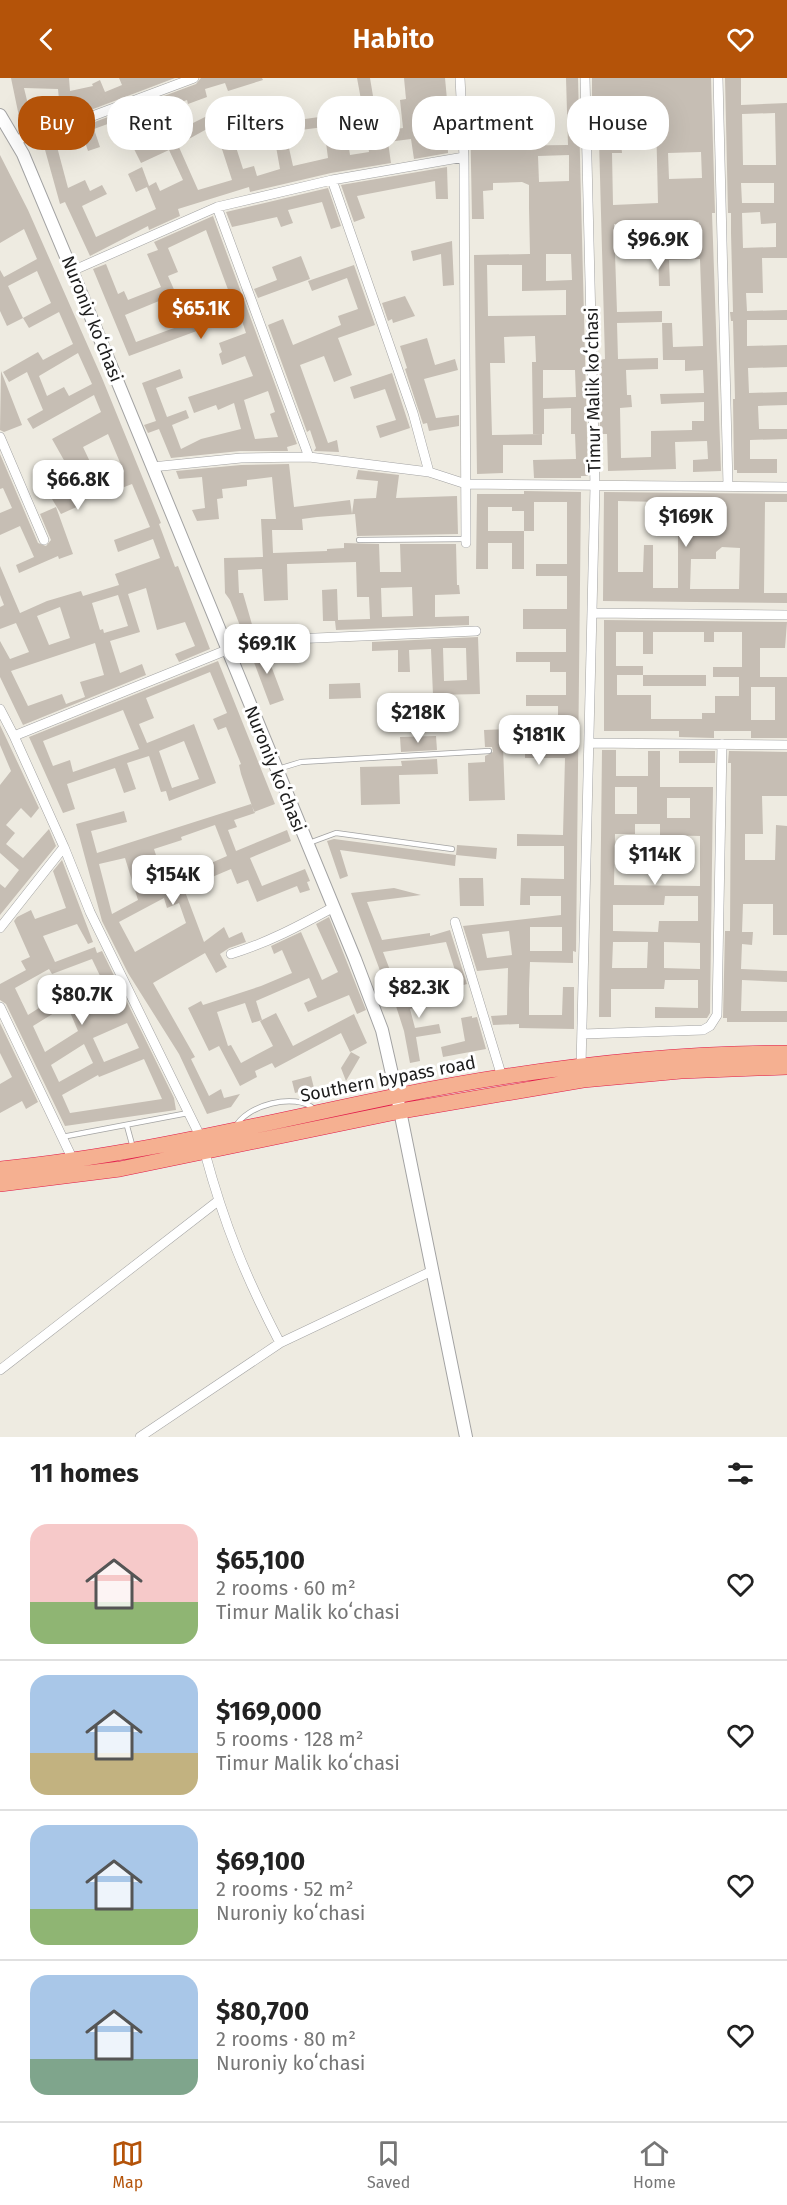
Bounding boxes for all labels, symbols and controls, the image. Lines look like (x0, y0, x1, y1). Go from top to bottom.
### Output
icon: back (30, 23, 63, 56)
text: Habito (352, 23, 435, 55)
icon: heart (724, 23, 757, 56)
chip: Buy (18, 96, 95, 150)
chip: Rent (107, 96, 193, 150)
chip: Filters (205, 96, 305, 150)
chip: New (317, 96, 400, 150)
chip: Apartment (412, 96, 555, 150)
chip: House (567, 96, 669, 150)
pin: $96.9K (609, 220, 707, 271)
text: $96.9K (627, 227, 689, 251)
street label: Nuroniy koʻchasi (57, 253, 127, 385)
pin: $65.1K (152, 289, 250, 340)
text: $65.1K (172, 296, 230, 320)
street label: Timur Malik koʻchasi (581, 307, 605, 473)
pin: $66.8K (29, 460, 127, 511)
text: $66.8K (47, 467, 109, 491)
pin: $169K (644, 497, 728, 548)
text: $169K (659, 504, 713, 528)
pin: $69.1K (218, 624, 316, 675)
text: $69.1K (238, 631, 296, 655)
pin: $218K (376, 693, 460, 744)
text: $218K (391, 700, 445, 724)
street label: Nuroniy koʻchasi (240, 703, 310, 835)
pin: $181K (497, 715, 581, 766)
text: $181K (513, 722, 565, 746)
pin: $114K (613, 835, 697, 886)
text: $114K (629, 842, 681, 866)
pin: $154K (131, 855, 215, 906)
text: $154K (146, 862, 200, 886)
pin: $82.3K (370, 968, 468, 1019)
pin: $80.7K (33, 975, 131, 1026)
text: $82.3K (389, 975, 449, 999)
text: $80.7K (51, 982, 113, 1006)
street label: Southern bypass road (298, 1051, 478, 1107)
icon: filters (724, 1457, 757, 1490)
text: 11 homes (30, 1458, 139, 1489)
text: $65,100 (216, 1545, 305, 1576)
icon: home (78, 1548, 150, 1620)
icon: heart (724, 1568, 757, 1601)
text: 2 rooms · 60 m² (216, 1576, 356, 1600)
text: Timur Malik koʻchasi (216, 1600, 400, 1624)
text: $169,000 (216, 1696, 322, 1727)
icon: home (78, 1699, 150, 1771)
icon: heart (724, 1719, 757, 1752)
text: 5 rooms · 128 m² (216, 1727, 364, 1751)
text: Timur Malik koʻchasi (216, 1751, 400, 1775)
text: $69,100 (216, 1846, 305, 1877)
icon: home (78, 1849, 150, 1921)
icon: heart (724, 1869, 757, 1902)
text: 2 rooms · 52 m² (216, 1877, 354, 1901)
text: Nuroniy koʻchasi (216, 1901, 365, 1925)
text: $80,700 (216, 1996, 309, 2027)
icon: home (78, 1999, 150, 2071)
icon: heart (724, 2019, 757, 2052)
text: 2 rooms · 80 m² (216, 2027, 356, 2051)
text: Nuroniy koʻchasi (216, 2051, 365, 2075)
tab: Map (111, 2137, 144, 2192)
tab: Saved (367, 2137, 410, 2192)
tab: Home (633, 2137, 676, 2192)

